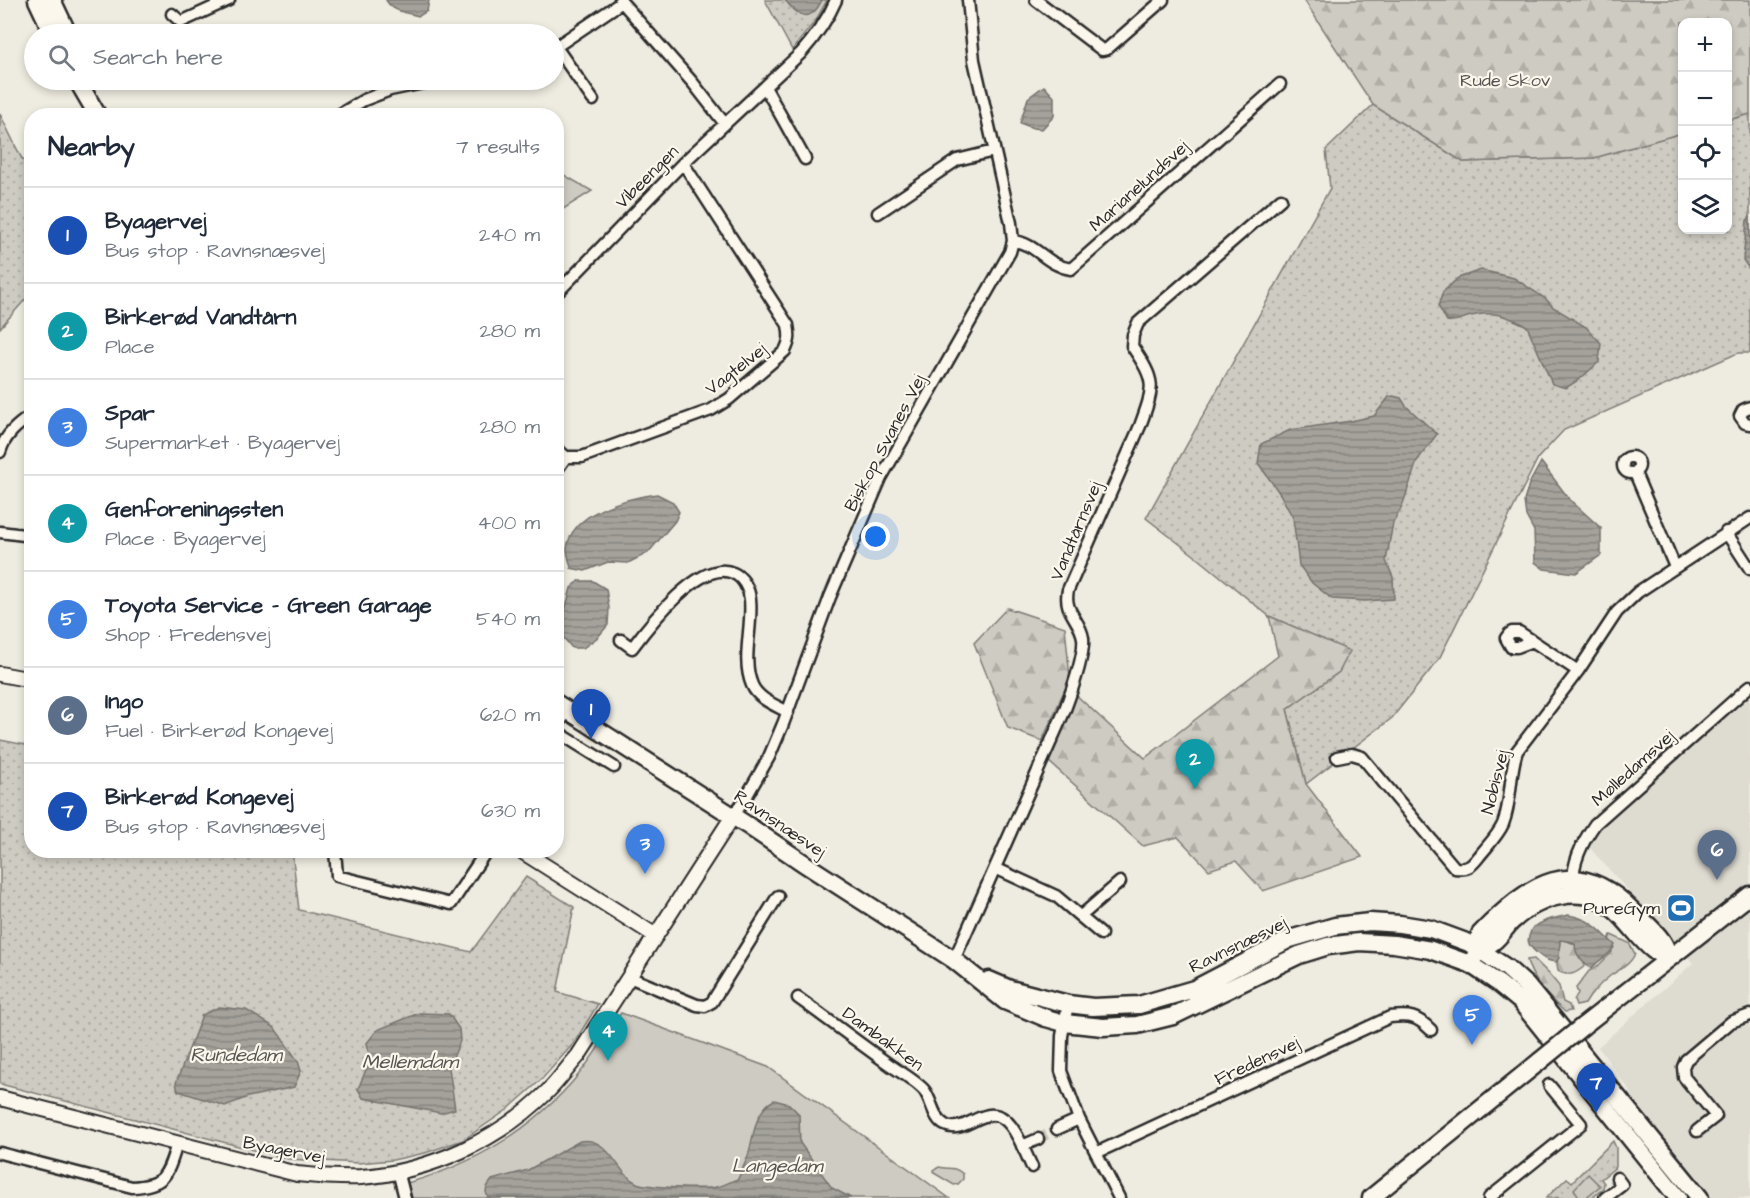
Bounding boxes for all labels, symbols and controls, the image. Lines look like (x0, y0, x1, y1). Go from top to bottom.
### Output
map controls (1678, 18, 1732, 234)
button: + (1678, 18, 1732, 72)
search box (24, 24, 564, 90)
icon: search (45, 41, 78, 74)
text: Search here (93, 42, 223, 73)
park label: Rude Skov (1460, 68, 1551, 93)
button: − (1678, 72, 1732, 126)
button: locate (1678, 126, 1732, 180)
text: Nearby (48, 129, 135, 165)
text: 7 results (456, 133, 540, 161)
street label: Marianelundsvej (1084, 134, 1195, 237)
street label: Vibeengen (610, 140, 685, 215)
button: layers (1678, 180, 1732, 234)
text: Byagervej (105, 206, 207, 237)
text: 1 (66, 221, 69, 249)
text: 240 m (479, 221, 540, 249)
text: Bus stop · Ravnsnæsvej (105, 237, 325, 265)
text: Birkerød Vandtårn (105, 302, 297, 333)
text: 2 (62, 317, 73, 345)
text: 280 m (479, 317, 540, 345)
text: Place (105, 333, 155, 361)
street label: Vagtelvej (700, 337, 773, 402)
street label: Biskop Svanes Vej (838, 369, 932, 516)
text: Spar (105, 398, 155, 429)
text: 3 (62, 413, 73, 441)
text: 280 m (479, 413, 540, 441)
text: Supermarket · Byagervej (105, 429, 340, 457)
street label: Vandtårnsvej (1044, 477, 1108, 584)
text: Genforeningssten (105, 494, 283, 525)
text: 4 (61, 509, 74, 537)
text: 400 m (478, 509, 540, 537)
your location (861, 522, 890, 551)
text: Place · Byagervej (105, 525, 266, 553)
text: Toyota Service - Green Garage (105, 590, 432, 621)
text: 5 (60, 605, 75, 633)
text: 540 m (476, 605, 540, 633)
text: Shop · Fredensvej (105, 621, 271, 649)
text: Ingo (105, 686, 143, 717)
pin: 1 (572, 690, 610, 739)
text: 6 (61, 701, 74, 729)
text: 620 m (480, 701, 540, 729)
text: Fuel · Birkerød Kongevej (105, 717, 333, 745)
street label: Mølledamsvej (1586, 723, 1681, 812)
pin: 2 (1176, 740, 1214, 789)
street label: Nobisvej (1475, 746, 1515, 817)
text: Birkerød Kongevej (105, 782, 293, 813)
street label: Ravnsnæsvej (729, 784, 832, 865)
text: 7 (61, 797, 74, 825)
text: 630 m (481, 797, 540, 825)
text: Bus stop · Ravnsnæsvej (105, 813, 325, 841)
pin: 3 (626, 824, 664, 874)
pin: 6 (1698, 830, 1736, 880)
sports icon: PureGym (1665, 892, 1697, 924)
place label: PureGym (1583, 896, 1660, 922)
street label: Ravnsnæsvej (1185, 910, 1292, 980)
pin: 5 (1452, 996, 1492, 1045)
street label: Dambakken (837, 1001, 929, 1077)
pin: 4 (588, 1012, 628, 1061)
street label: Fredensvej (1210, 1030, 1304, 1092)
water label: Rundedam (190, 1041, 284, 1069)
water label: Mellemdam (362, 1048, 460, 1076)
pin: 7 (1576, 1064, 1616, 1113)
street label: Byagervej (241, 1130, 328, 1171)
water label: Langedam (731, 1152, 825, 1181)

